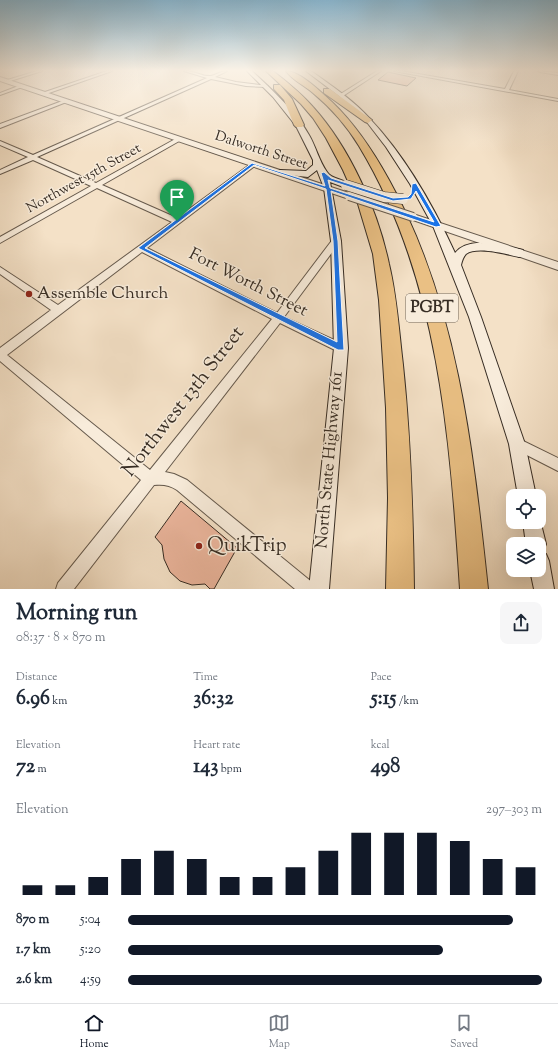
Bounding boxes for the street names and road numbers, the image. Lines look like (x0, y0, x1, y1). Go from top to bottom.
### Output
street label: Dalworth Street (212, 127, 310, 175)
street label: Northwest 15th Street (23, 139, 145, 219)
street label: Fort Worth Street (184, 243, 312, 323)
road number: PGBT (406, 294, 458, 322)
street label: Northwest 13th Street (116, 320, 252, 484)
street label: North State Highway 161 (310, 370, 350, 550)

